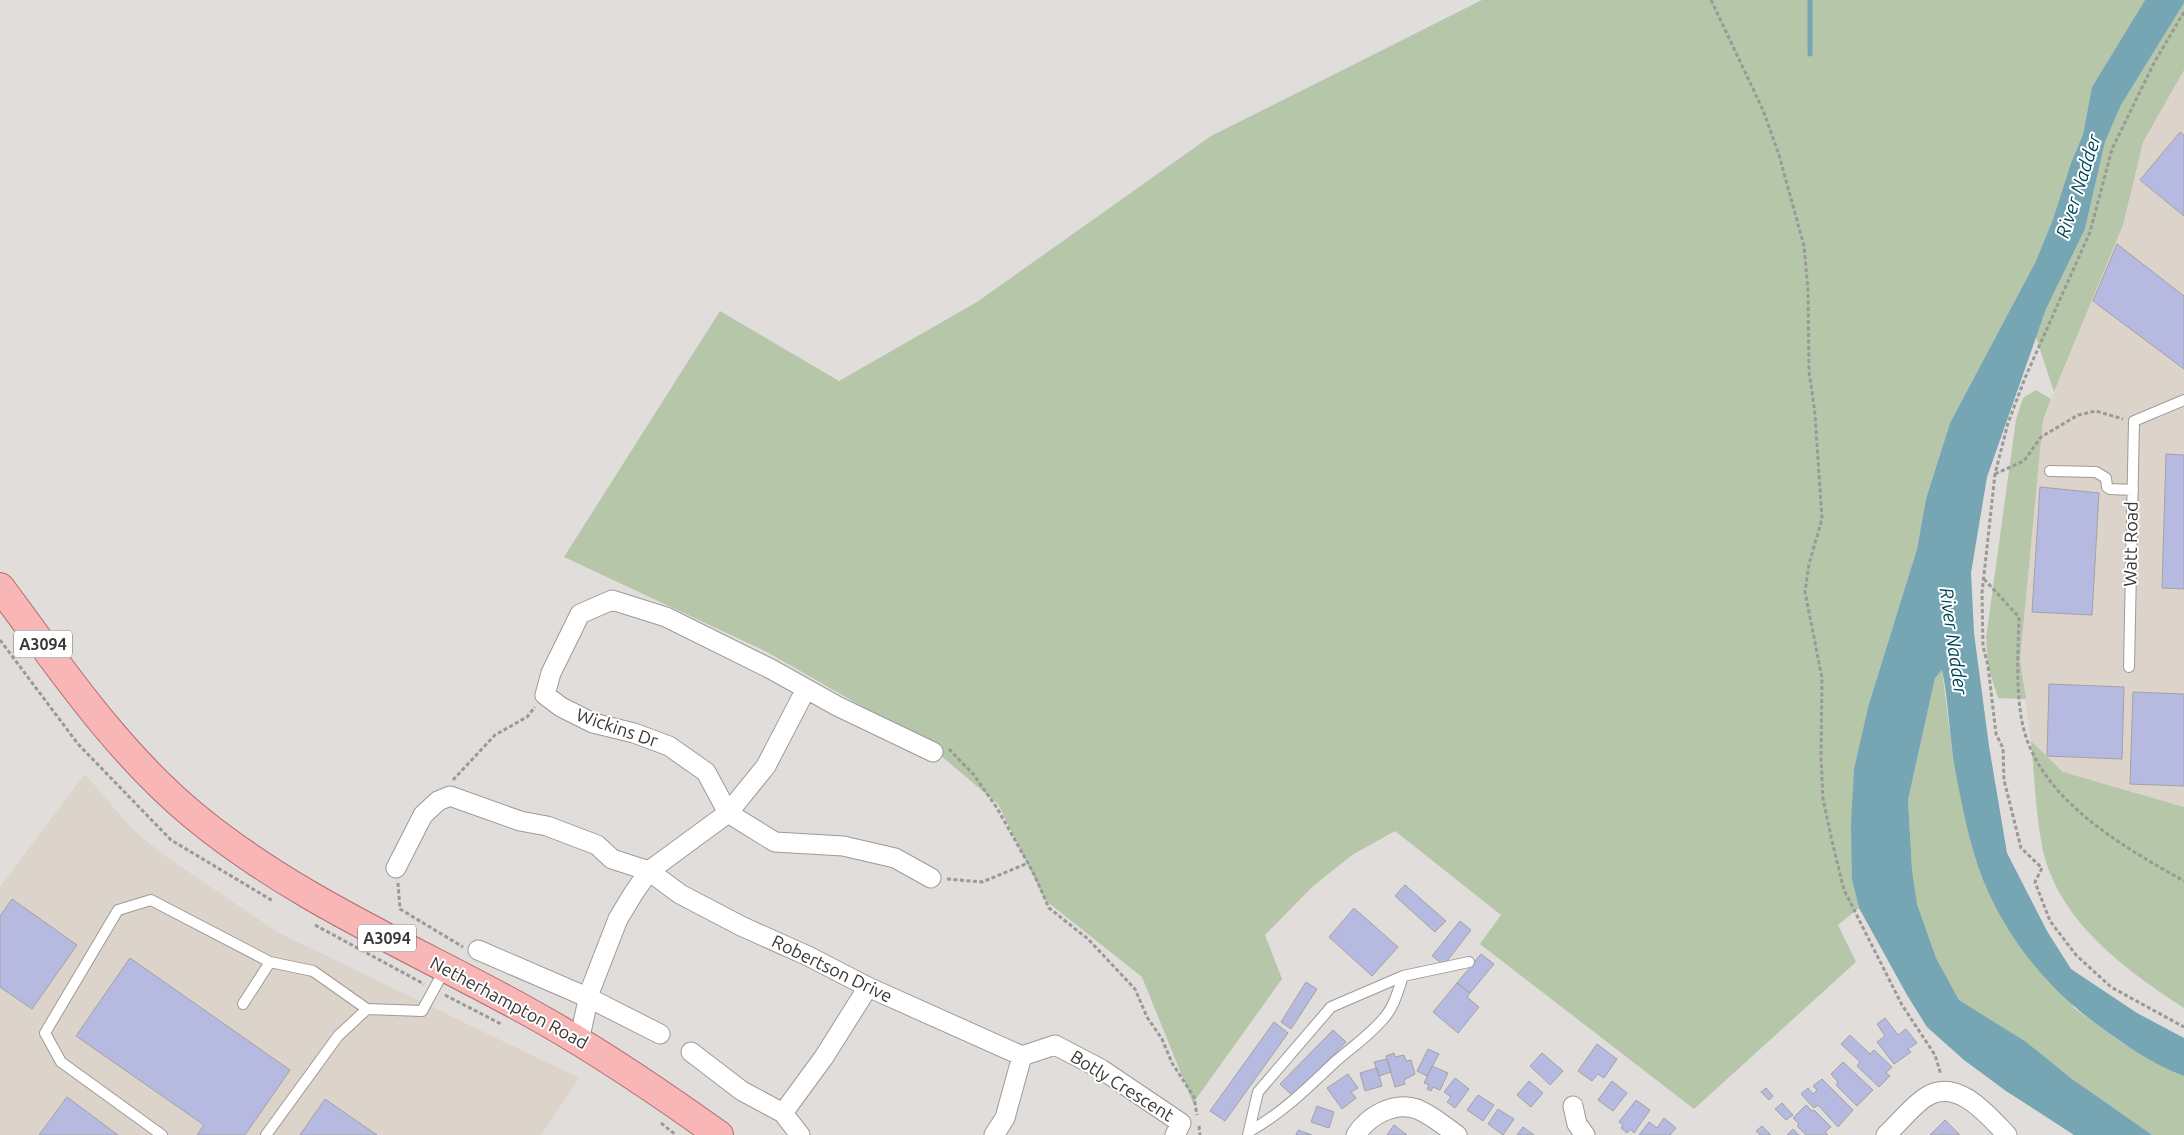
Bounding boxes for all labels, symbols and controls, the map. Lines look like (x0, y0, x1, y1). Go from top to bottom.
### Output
water label: River Nadder (2051, 131, 2105, 241)
street label: Watt Road (2119, 501, 2141, 587)
water label: River Nadder (1936, 586, 1973, 697)
road number: A3094 (14, 630, 72, 658)
street label: Wickins Dr (574, 704, 661, 750)
road number: A3094 (358, 924, 416, 951)
street label: Robertson Drive (769, 930, 896, 1006)
street label: Netherhampton Road (427, 952, 592, 1052)
street label: Botly Crescent (1067, 1045, 1178, 1125)

